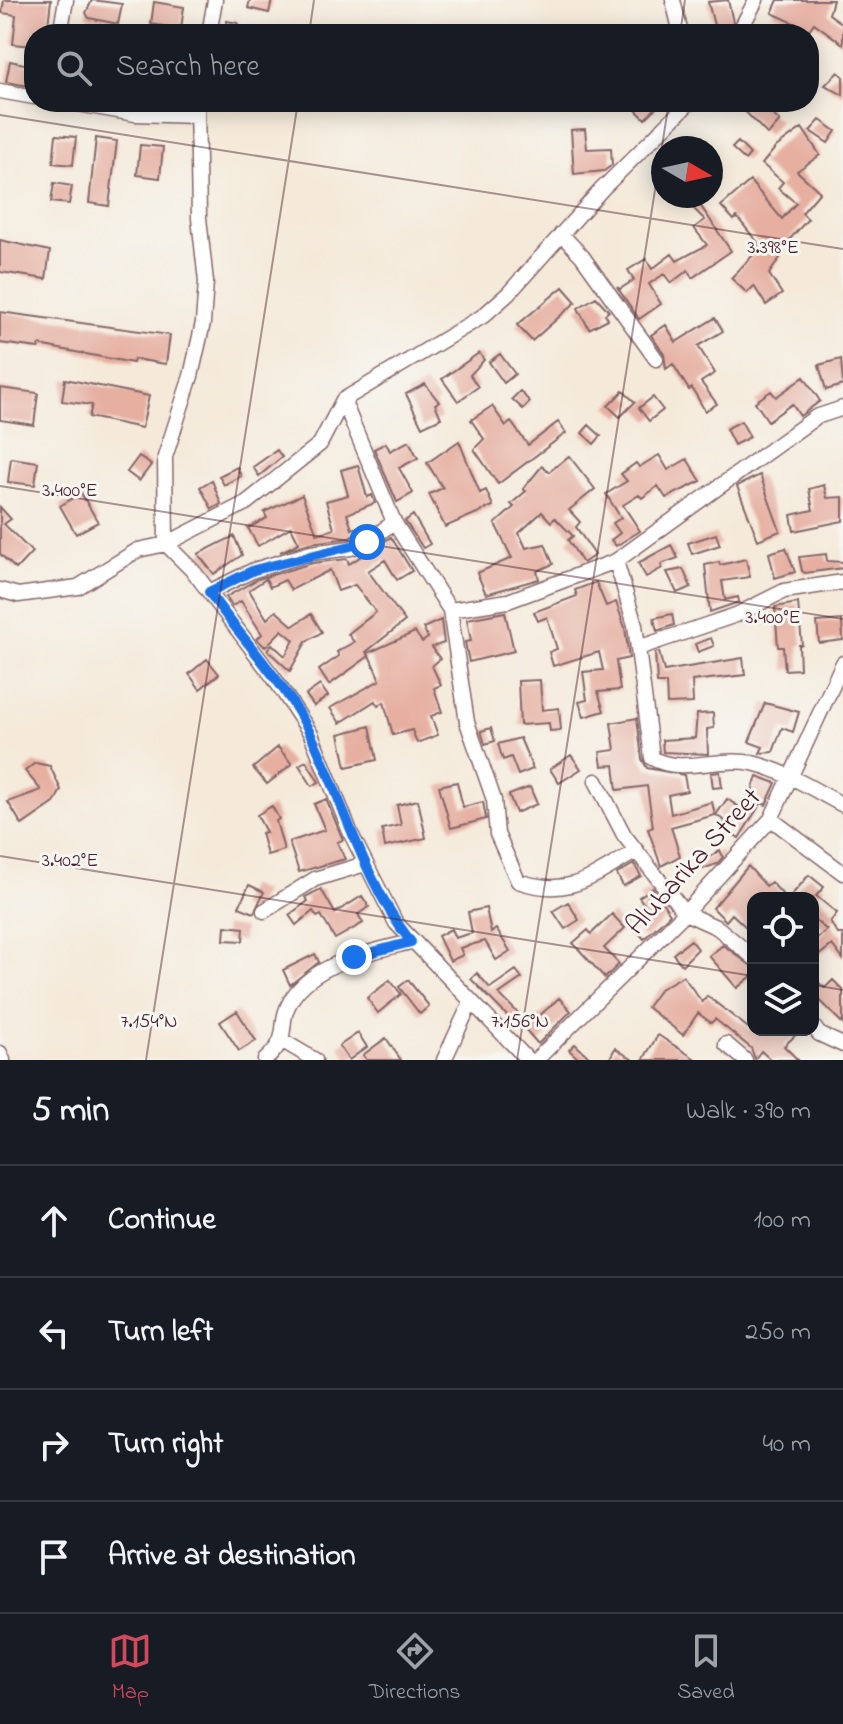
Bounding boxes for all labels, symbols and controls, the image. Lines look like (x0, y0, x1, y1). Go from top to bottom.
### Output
search box (24, 24, 819, 112)
icon: search (52, 46, 96, 90)
text: Search here (116, 46, 260, 90)
north arrow (651, 136, 723, 208)
text: 3.398°E (747, 234, 799, 263)
text: 3.400°E (42, 477, 98, 506)
route start (349, 524, 385, 560)
text: 3.400°E (745, 604, 801, 633)
street label: Alubarika Street (617, 779, 772, 945)
text: 3.402°E (42, 847, 98, 876)
map controls (747, 892, 819, 1036)
button: locate (747, 892, 819, 964)
route end (336, 939, 372, 975)
button: layers (747, 964, 819, 1036)
text: 7.154°N (120, 1008, 178, 1037)
text: 7.156°N (491, 1008, 549, 1037)
text: 5 min (32, 1087, 109, 1137)
text: Walk · 390 m (686, 1093, 811, 1131)
icon: ahead (32, 1199, 76, 1243)
text: Continue (108, 1199, 216, 1243)
text: 100 m (754, 1202, 811, 1240)
icon: left (32, 1311, 76, 1355)
text: Turn left (108, 1311, 213, 1355)
text: 250 m (745, 1314, 811, 1352)
icon: right (32, 1423, 76, 1467)
text: Turn right (108, 1423, 223, 1467)
text: 40 m (762, 1426, 811, 1464)
icon: arrive (32, 1535, 76, 1579)
text: Arrive at destination (108, 1535, 356, 1579)
tab: Map (108, 1629, 152, 1709)
tab: Directions (369, 1629, 460, 1709)
tab: Saved (677, 1629, 735, 1709)

